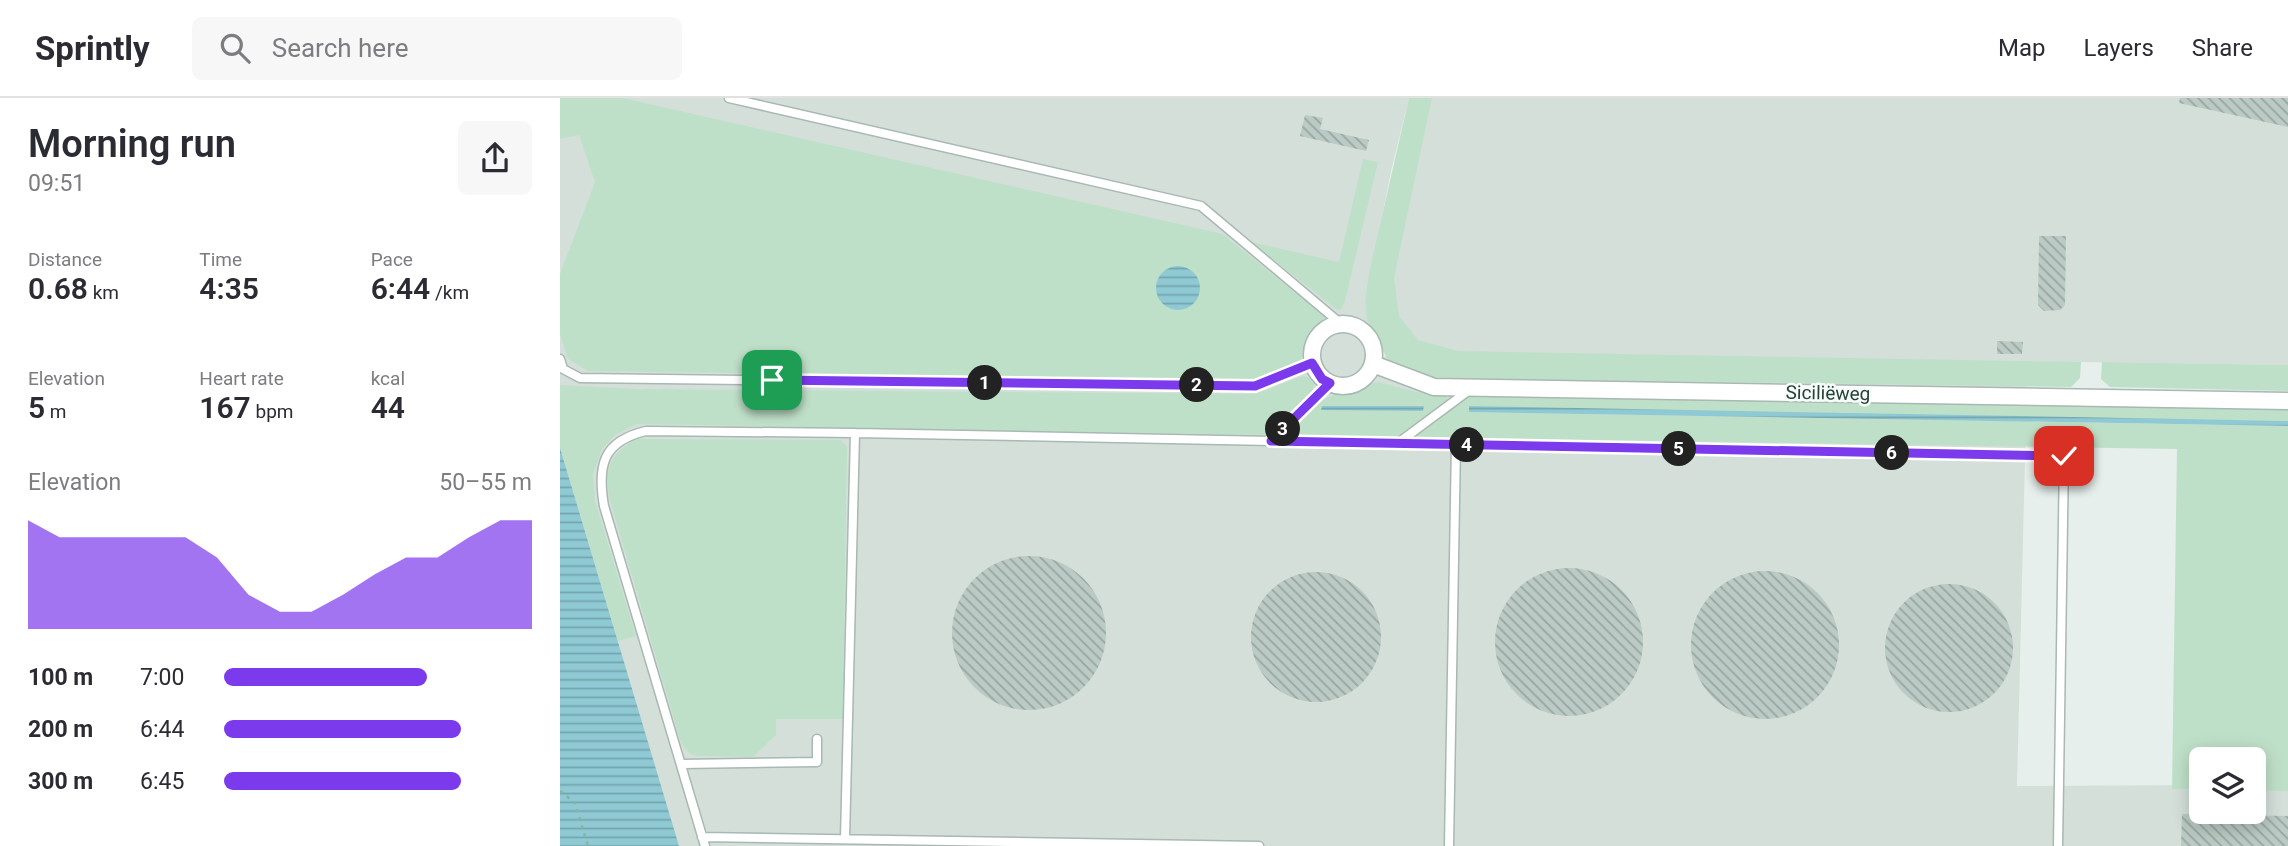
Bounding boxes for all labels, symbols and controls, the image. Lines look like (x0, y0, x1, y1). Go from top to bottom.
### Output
search box (192, 17, 682, 80)
text: Sprintly (35, 29, 150, 68)
icon: search (216, 29, 254, 67)
text: Search here (272, 33, 409, 63)
text: Map (1998, 34, 2046, 62)
text: Layers (2084, 34, 2154, 62)
text: Share (2192, 34, 2253, 62)
button: share (458, 121, 532, 195)
text: Morning run (28, 122, 236, 166)
text: 09:51 (28, 170, 85, 197)
text: Distance (28, 248, 102, 271)
text: Time (199, 248, 242, 271)
text: Pace (371, 248, 413, 271)
text: 0.68 (28, 271, 88, 306)
text: 4:35 (199, 271, 259, 306)
text: 6:44 (371, 271, 430, 306)
text: km (88, 281, 119, 304)
text: /km (430, 281, 469, 304)
pin (742, 350, 802, 410)
icon: arrive (753, 361, 791, 399)
pin: 1 (968, 366, 1002, 400)
text: Elevation (28, 367, 105, 390)
text: Heart rate (199, 367, 284, 390)
text: kcal (371, 367, 405, 390)
pin: 2 (1180, 368, 1214, 402)
text: 1 (979, 371, 990, 394)
text: 2 (1191, 373, 1202, 396)
street label: Siciliëweg (1785, 381, 1871, 405)
text: 5 (28, 390, 45, 425)
text: 167 (199, 390, 251, 425)
text: 44 (371, 390, 405, 425)
text: m (45, 400, 67, 423)
text: bpm (251, 400, 293, 423)
pin: 3 (1266, 412, 1300, 446)
text: 3 (1277, 417, 1288, 440)
pin (2034, 426, 2094, 486)
pin: 4 (1450, 428, 1485, 462)
pin: 5 (1662, 432, 1696, 466)
text: 4 (1461, 433, 1472, 456)
pin: 6 (1874, 436, 1910, 470)
text: 5 (1673, 437, 1684, 460)
icon: check (2045, 437, 2083, 475)
text: 6 (1886, 441, 1897, 464)
text: Elevation (28, 469, 121, 496)
text: 50–55 m (439, 469, 532, 496)
text: 100 m (28, 664, 93, 691)
text: 7:00 (140, 664, 184, 691)
text: 200 m (28, 716, 93, 743)
text: 6:44 (140, 716, 184, 743)
map controls (2189, 747, 2266, 824)
button: layers (2189, 747, 2266, 824)
text: 300 m (28, 768, 93, 795)
text: 6:45 (140, 768, 184, 795)

